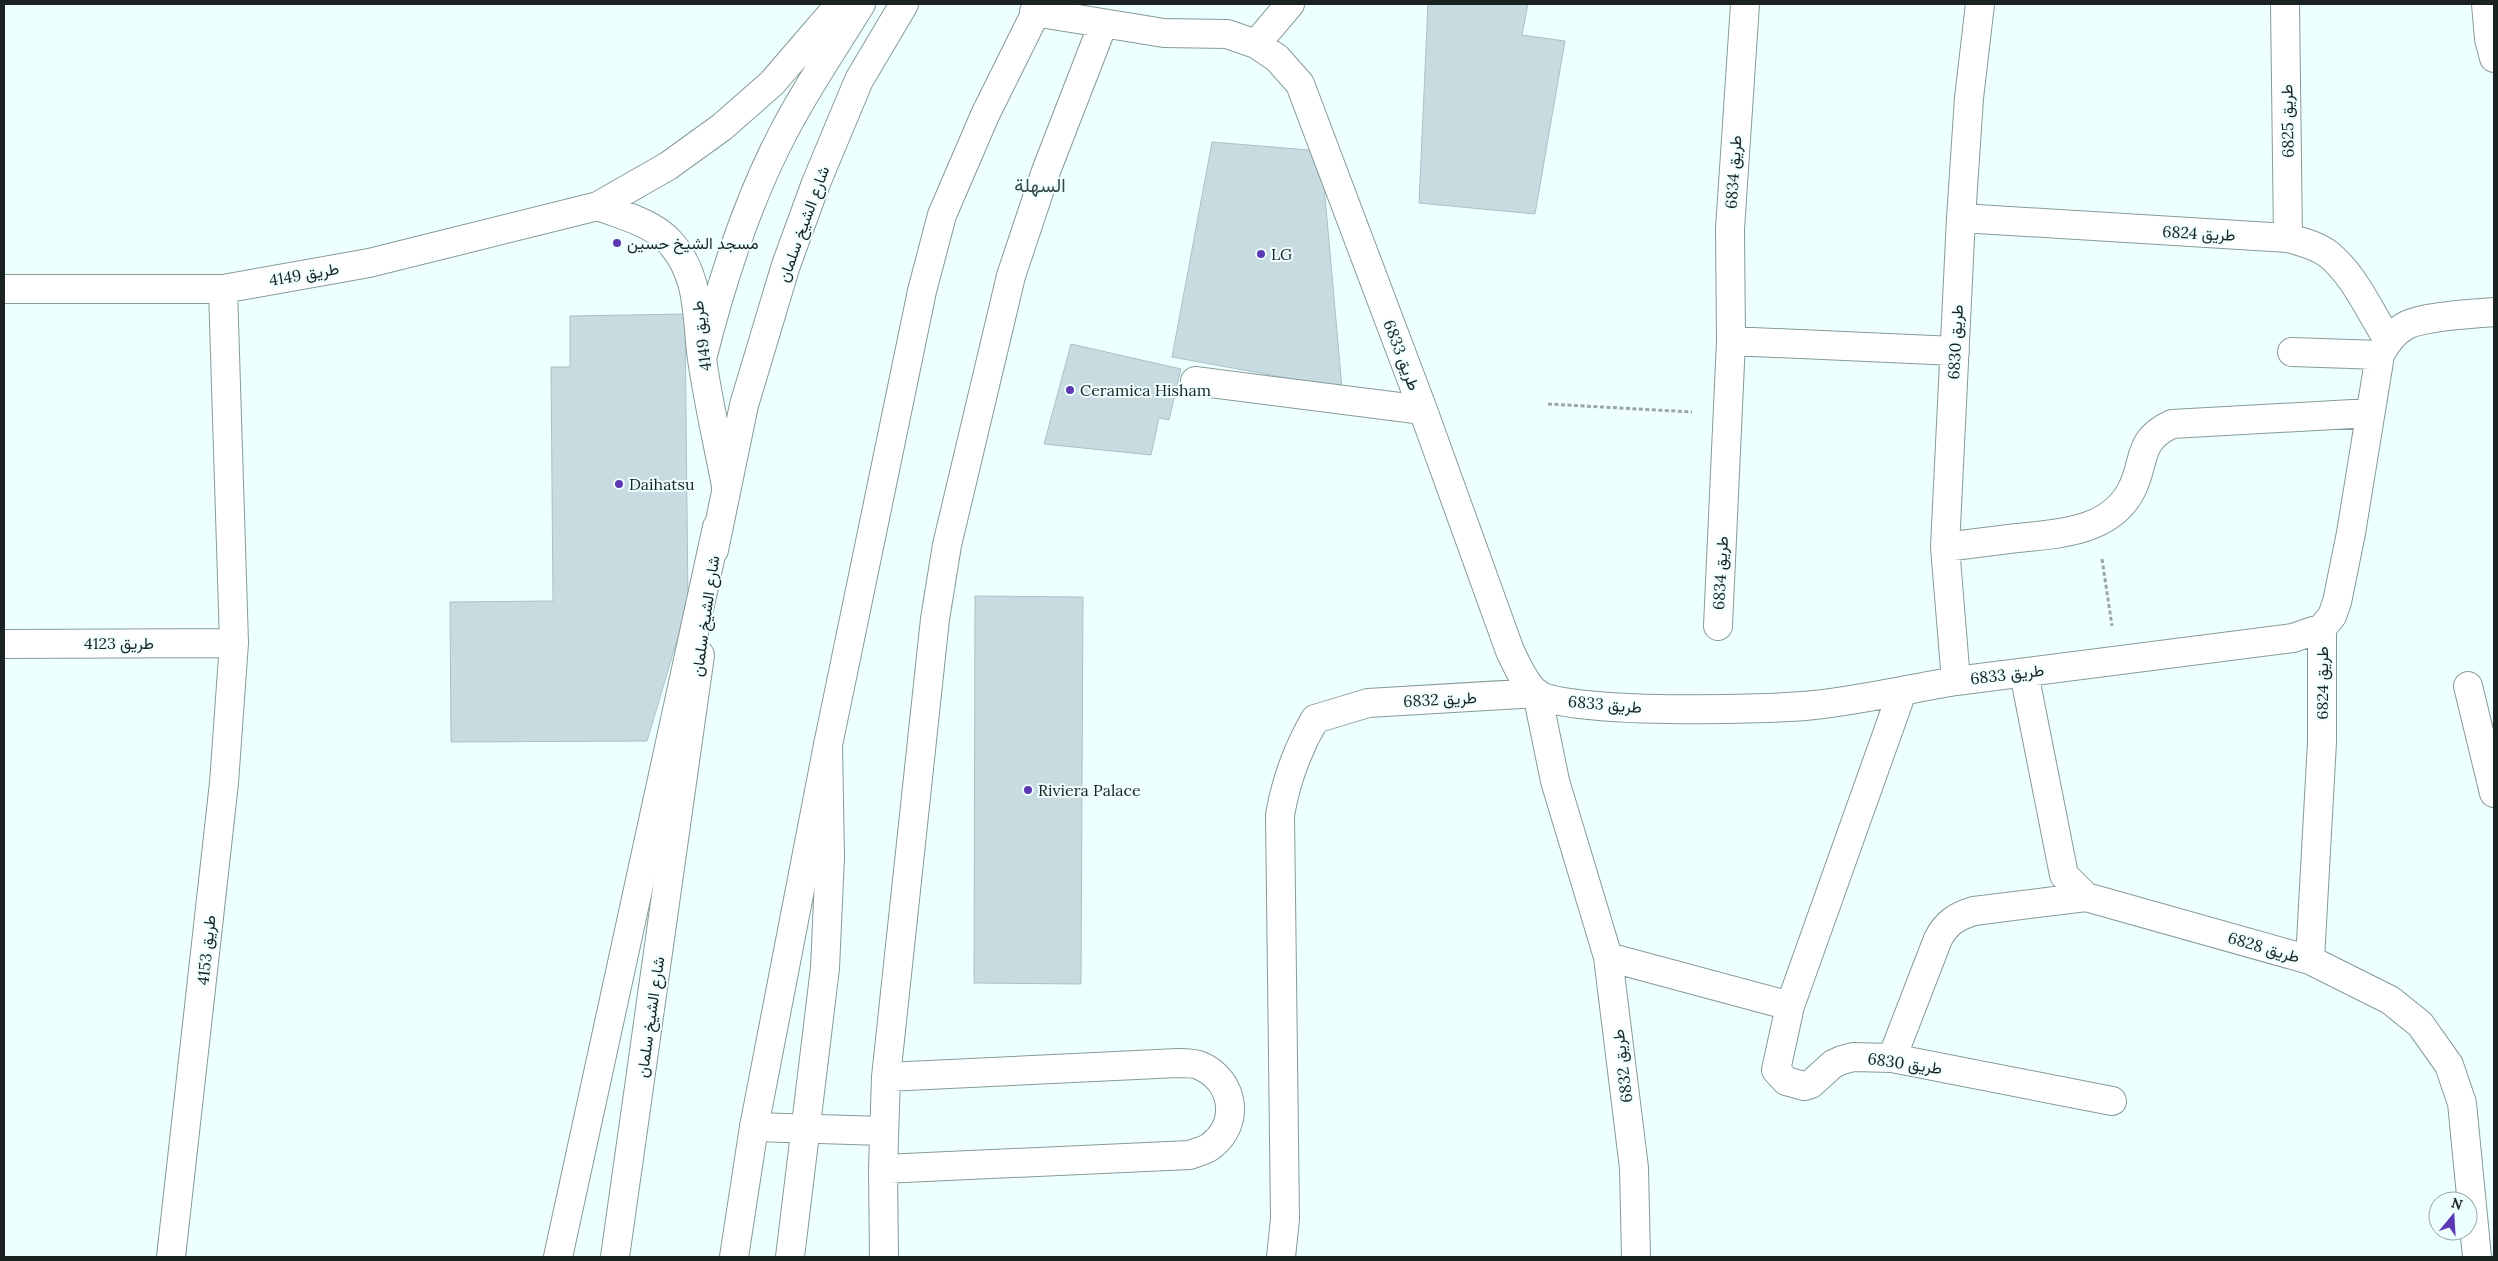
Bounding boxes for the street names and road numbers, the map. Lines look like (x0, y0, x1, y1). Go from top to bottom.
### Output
street label: طريق 6825 (2276, 84, 2299, 158)
street label: طريق 6834 (1720, 134, 1747, 210)
street label: شارع الشيخ سلمان (773, 163, 835, 285)
street label: طريق 6824 (2162, 221, 2236, 246)
street label: طريق 4149 (268, 258, 341, 291)
street label: طريق 4149 (687, 300, 716, 372)
street label: طريق 6830 (1943, 304, 1968, 380)
street label: طريق 6833 (1378, 317, 1425, 394)
street label: طريق 6834 (1708, 536, 1733, 611)
street label: شارع الشيخ سلمان (687, 554, 725, 678)
street label: طريق 4123 (84, 633, 154, 654)
street label: طريق 6824 (2312, 646, 2333, 720)
street label: طريق 6833 (1969, 660, 2045, 689)
street label: طريق 6832 (1403, 687, 1477, 712)
street label: طريق 6833 (1567, 691, 1643, 718)
street label: طريق 4153 (192, 914, 221, 986)
street label: طريق 6828 (2225, 927, 2302, 968)
street label: شارع الشيخ سلمان (632, 955, 670, 1079)
street label: طريق 6832 (1608, 1028, 1637, 1104)
street label: طريق 6830 (1866, 1048, 1944, 1079)

